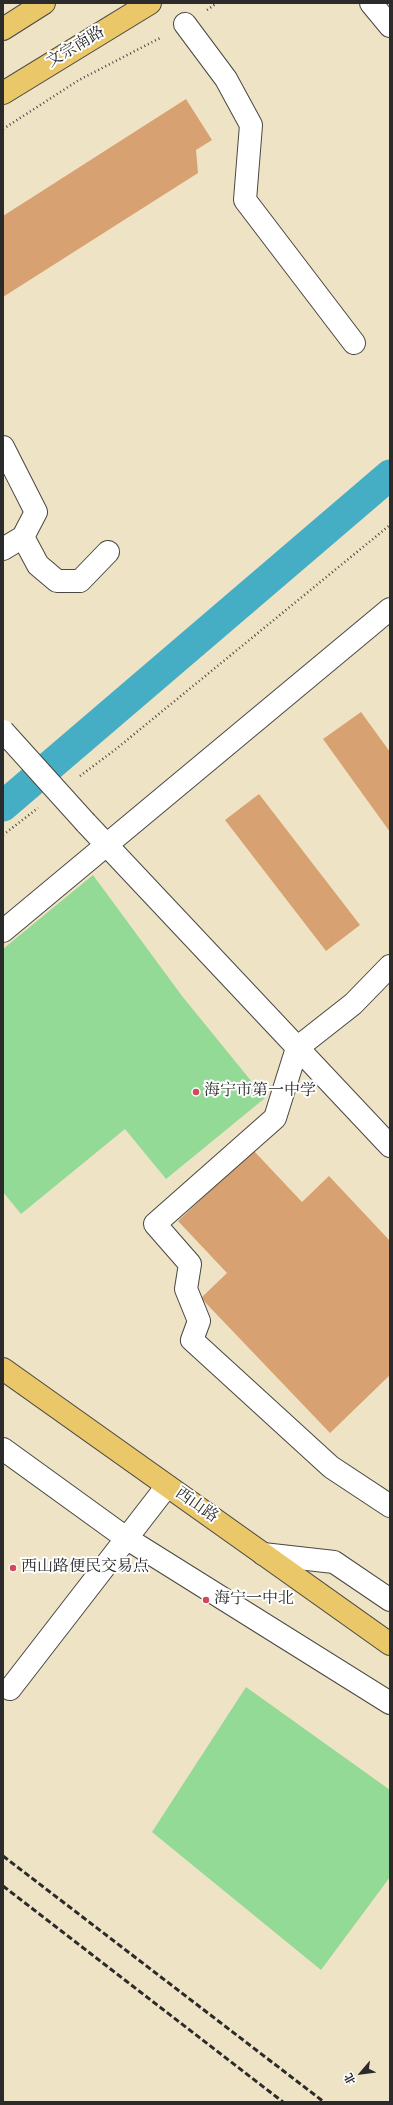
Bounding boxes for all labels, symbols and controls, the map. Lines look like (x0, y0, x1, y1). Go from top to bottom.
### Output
street label: 文宗南路 (44, 23, 108, 73)
place label: 海宁市第一中学 (204, 1082, 316, 1102)
marker: 海宁市第一中学 (191, 1087, 201, 1097)
street label: 西山路 (171, 1484, 221, 1528)
place label: 西山路便民交易点 (21, 1558, 149, 1578)
marker: 西山路便民交易点 (8, 1563, 18, 1573)
place label: 海宁一中北 (214, 1590, 294, 1610)
marker: 海宁一中北 (201, 1595, 211, 1605)
north arrow (341, 2053, 381, 2093)
text: 北 (342, 2070, 359, 2087)

